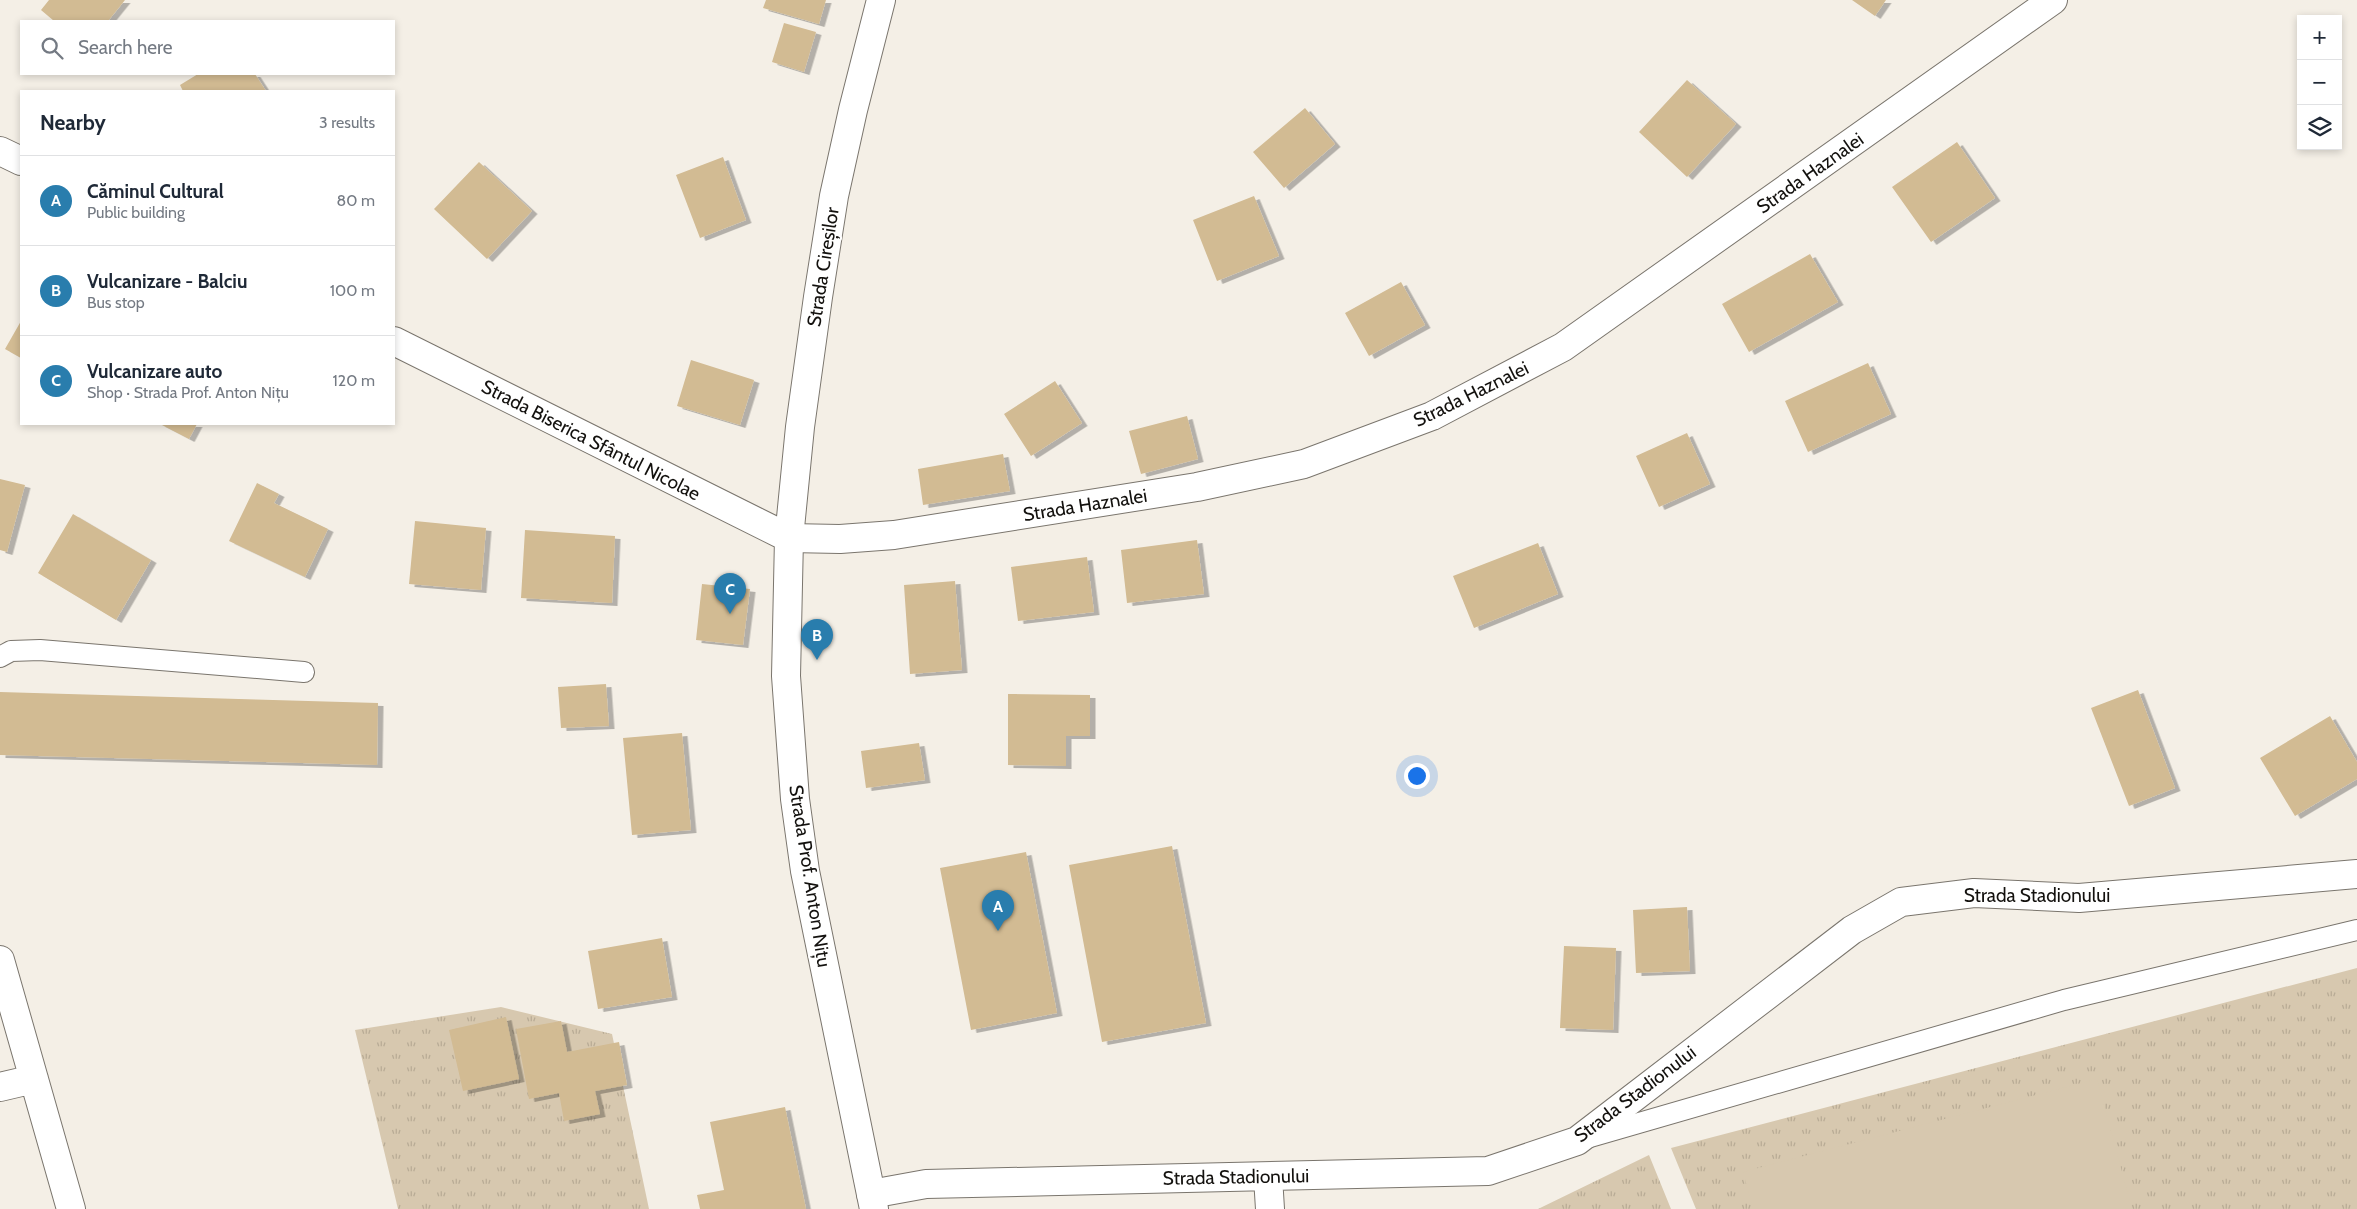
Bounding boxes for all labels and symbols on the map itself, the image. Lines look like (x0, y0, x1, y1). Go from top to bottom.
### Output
street label: Strada Haznalei (1752, 128, 1868, 218)
street label: Strada Cireșilor (802, 206, 845, 329)
street label: Strada Haznalei (1410, 356, 1532, 432)
street label: Strada Biserica Sfântul Nicolae (478, 375, 704, 505)
street label: Strada Haznalei (1021, 484, 1149, 526)
pin: C (714, 573, 746, 614)
pin: B (801, 619, 833, 660)
your location (1404, 763, 1430, 789)
street label: Strada Prof. Anton Nițu (783, 783, 836, 969)
street label: Strada Stadionului (1964, 884, 2110, 907)
pin: A (982, 890, 1014, 931)
street label: Strada Stadionului (1570, 1041, 1700, 1147)
street label: Strada Stadionului (1163, 1164, 1309, 1190)

